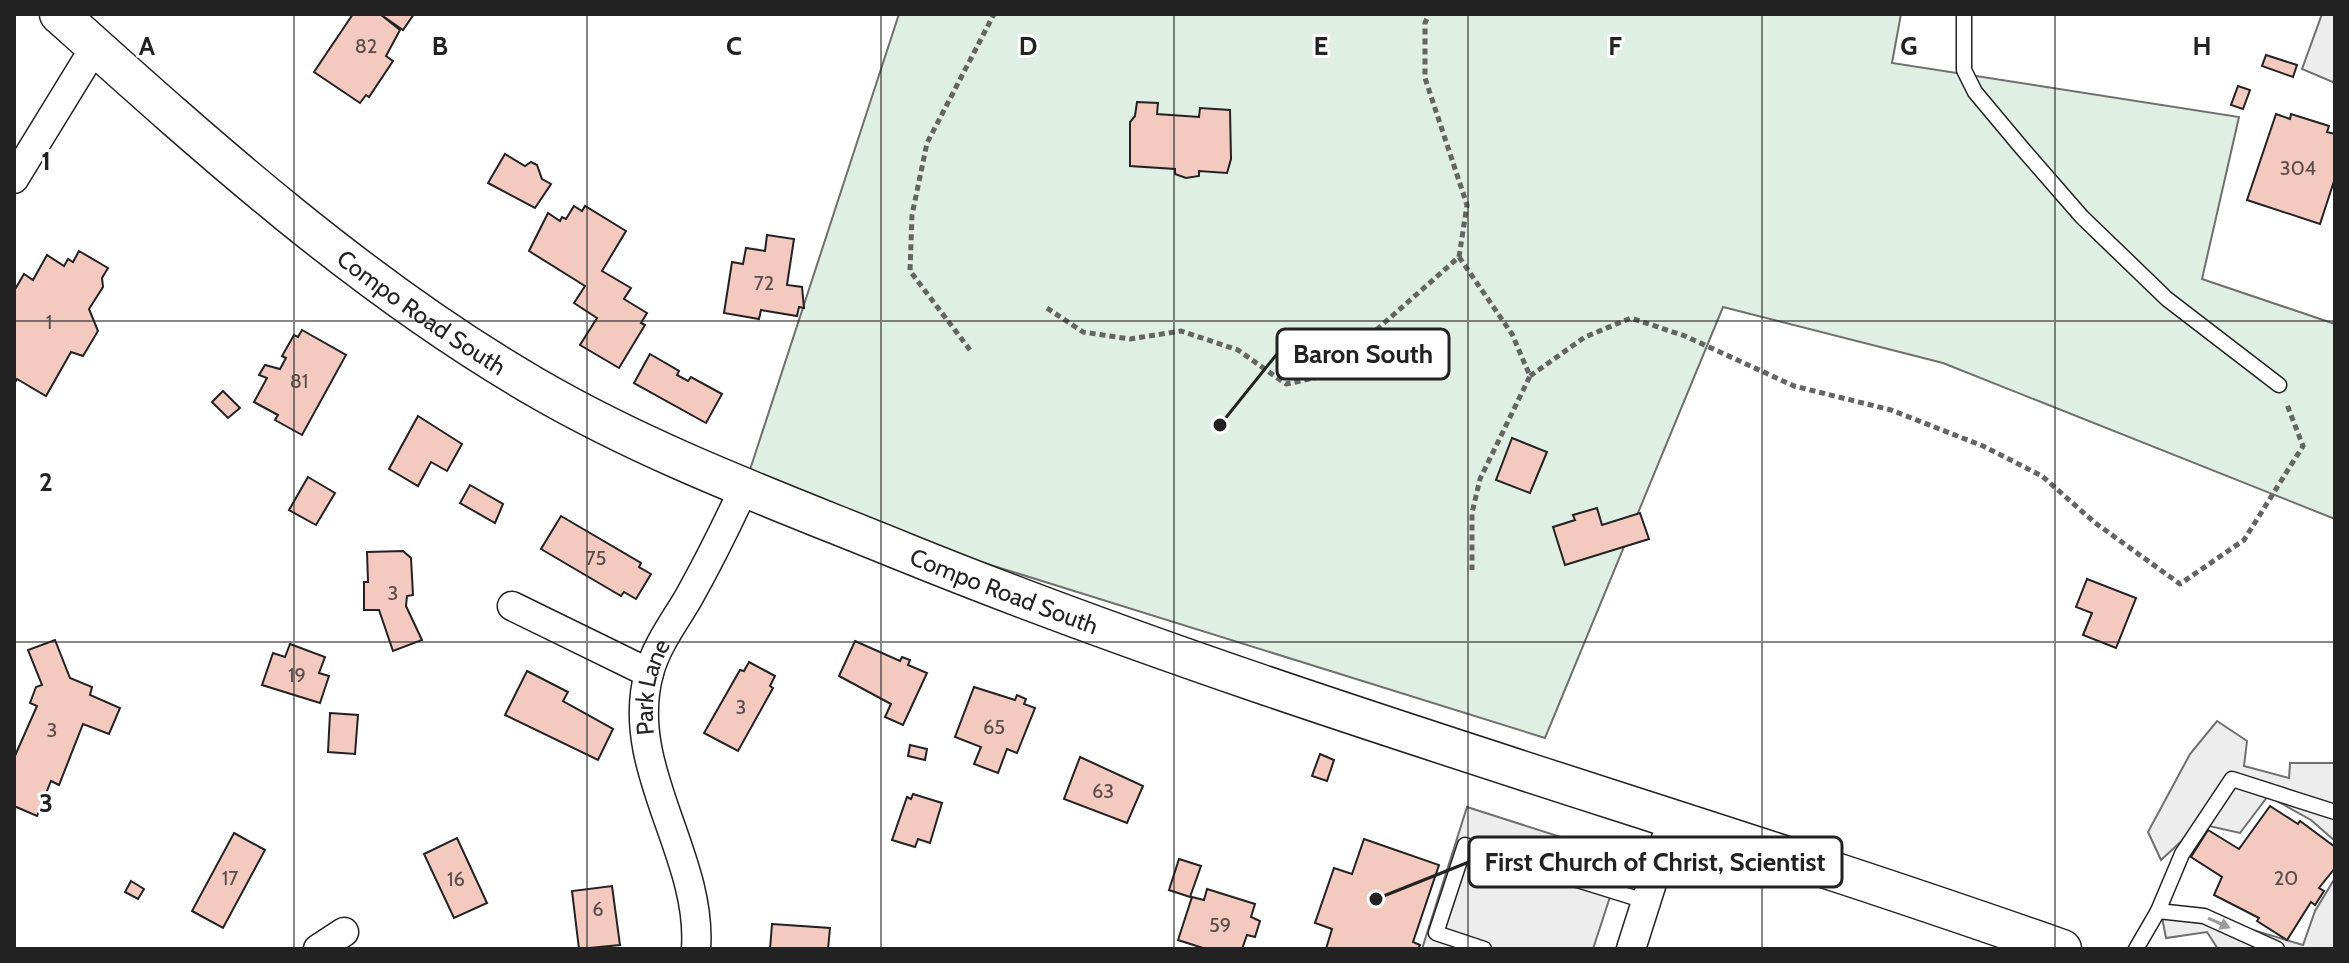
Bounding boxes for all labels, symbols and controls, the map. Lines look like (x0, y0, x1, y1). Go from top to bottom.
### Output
text: A (139, 30, 156, 62)
text: B (432, 30, 448, 62)
text: C (726, 30, 742, 62)
text: D (1019, 30, 1037, 62)
text: E (1314, 30, 1328, 62)
text: F (1608, 30, 1622, 62)
text: G (1900, 30, 1918, 62)
text: H (2193, 30, 2211, 62)
house number: 82 (355, 34, 377, 58)
text: 1 (41, 145, 51, 177)
house number: 304 (2280, 156, 2317, 180)
street label: Compo Road South (332, 243, 511, 381)
house number: 72 (754, 271, 774, 295)
house number: 1 (46, 310, 52, 334)
callout: Baron South (1277, 329, 1449, 379)
text: Baron South (1293, 338, 1433, 370)
house number: 81 (290, 369, 308, 393)
text: 2 (39, 466, 53, 498)
street label: Compo Road South (906, 542, 1102, 640)
house number: 75 (586, 546, 606, 570)
house number: 3 (388, 581, 398, 605)
street label: Park Lane (629, 634, 675, 736)
house number: 19 (288, 663, 306, 687)
house number: 3 (736, 695, 746, 719)
house number: 65 (983, 715, 1005, 739)
house number: 3 (47, 718, 57, 742)
house number: 63 (1092, 779, 1114, 803)
text: 3 (39, 787, 53, 819)
callout: First Church of Christ, Scientist (1469, 837, 1842, 887)
text: First Church of Christ, Scientist (1485, 846, 1825, 878)
house number: 17 (222, 866, 238, 890)
house number: 20 (2274, 866, 2298, 890)
house number: 16 (447, 867, 465, 891)
house number: 6 (592, 897, 604, 921)
house number: 59 (1209, 913, 1231, 937)
one-way arrow (2208, 916, 2231, 930)

